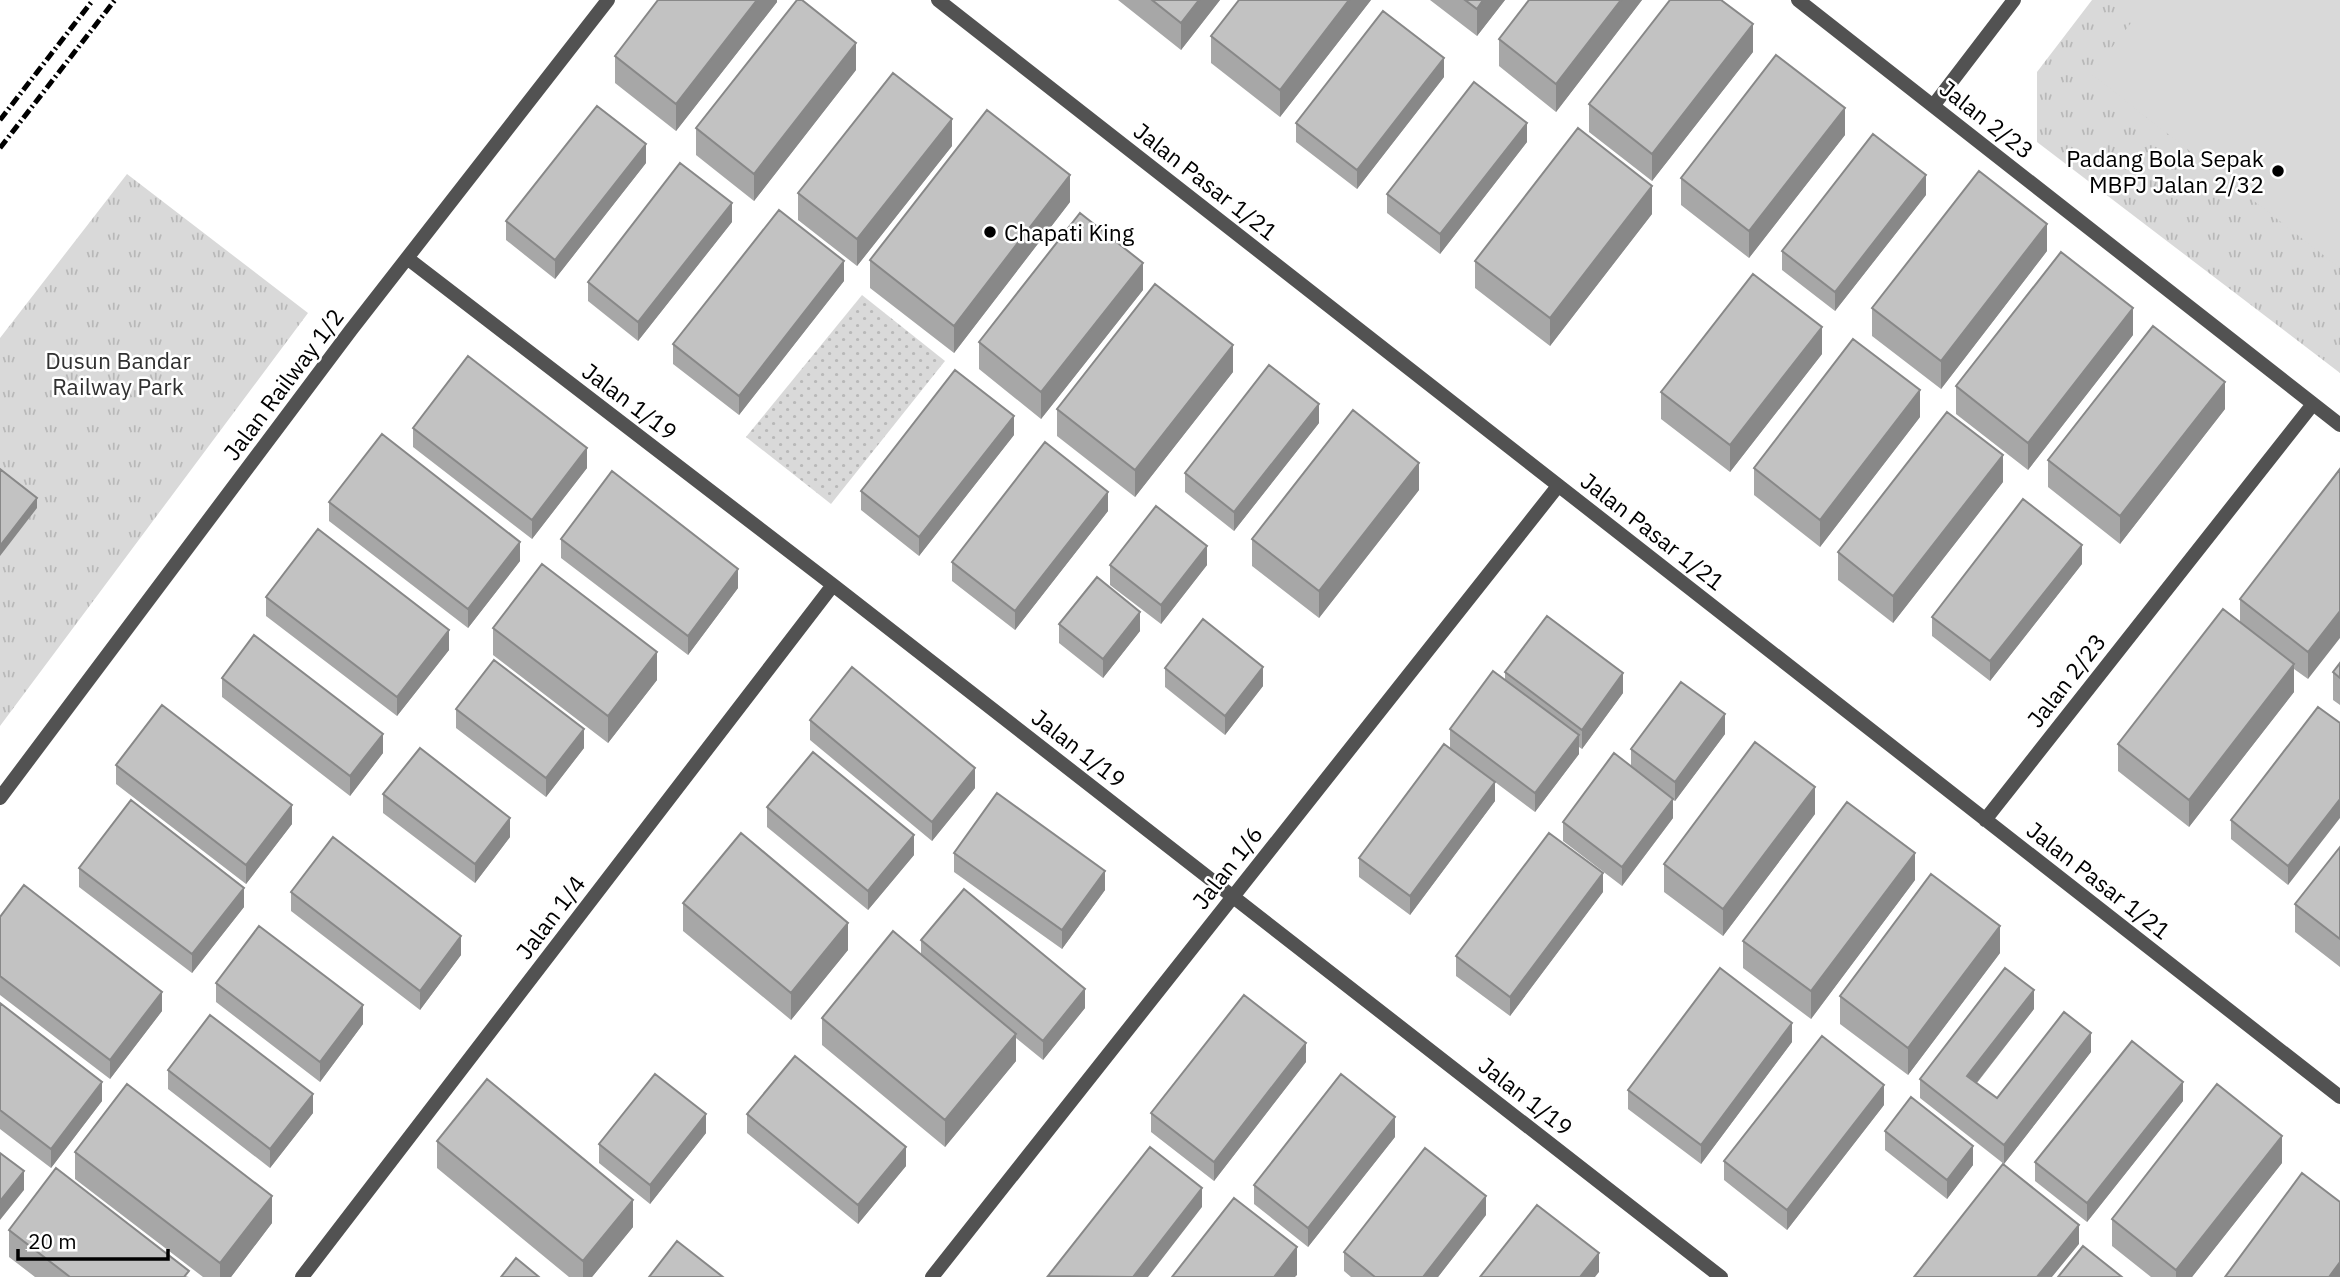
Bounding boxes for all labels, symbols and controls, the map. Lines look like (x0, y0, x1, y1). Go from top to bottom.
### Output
street label: Jalan 2/23 (1934, 73, 2040, 165)
street label: Jalan Pasar 1/21 (1128, 115, 1284, 247)
place label: Padang Bola Sepak MBPJ Jalan 2/32 (2066, 143, 2264, 199)
marker: Padang Bola Sepak MBPJ Jalan 2/32 (2270, 163, 2286, 179)
place label: Chapati King (1004, 217, 1134, 247)
marker: Chapati King (982, 224, 998, 240)
street label: Jalan Railway 1/2 (216, 302, 350, 466)
park label: Dusun Bandar Railway Park (45, 345, 191, 401)
street label: Jalan 1/19 (577, 356, 683, 446)
street label: Jalan Pasar 1/21 (1575, 465, 1731, 597)
street label: Jalan 2/23 (2020, 627, 2112, 733)
street label: Jalan 1/19 (1026, 702, 1132, 794)
street label: Jalan Pasar 1/21 (2021, 814, 2177, 946)
street label: Jalan 1/6 (1185, 819, 1269, 915)
street label: Jalan 1/4 (509, 869, 591, 965)
street label: Jalan 1/19 (1473, 1050, 1579, 1142)
scale bar (18, 1218, 168, 1262)
text: 20 m (28, 1227, 77, 1255)

